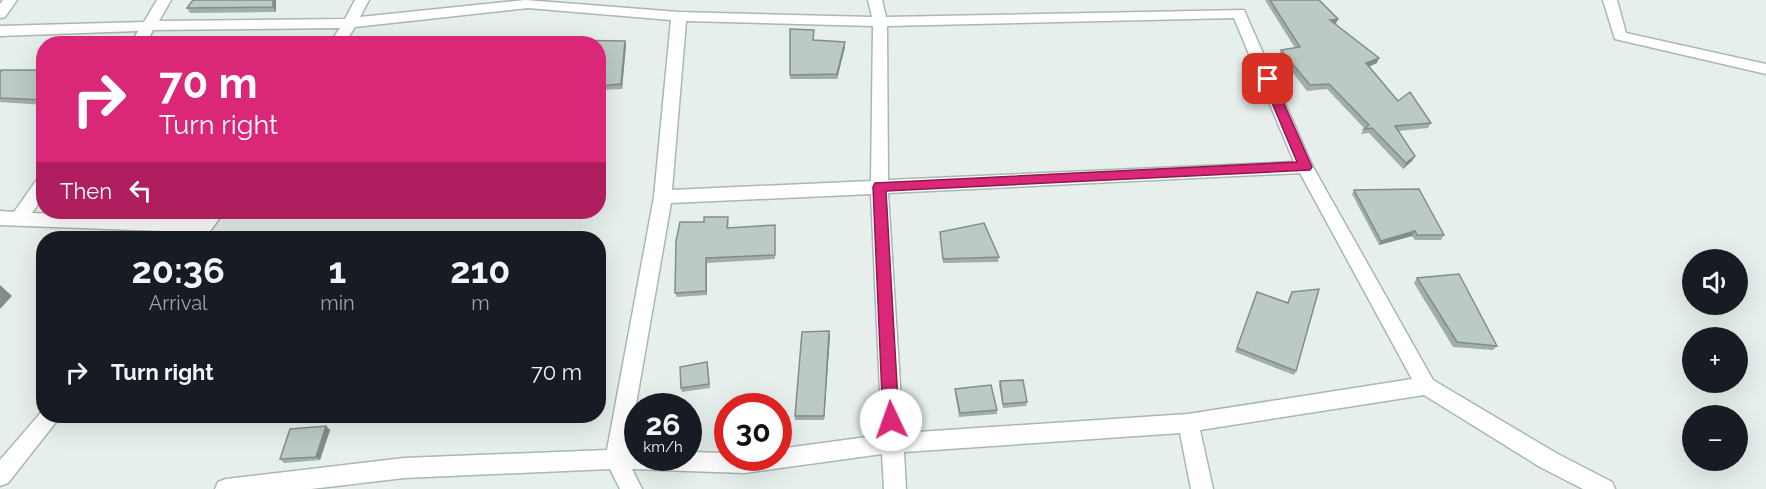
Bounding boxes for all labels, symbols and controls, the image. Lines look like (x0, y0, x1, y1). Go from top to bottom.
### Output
pin (1242, 53, 1293, 104)
text: 70 m (159, 59, 258, 108)
icon: right (60, 60, 138, 138)
icon: arrive (1251, 62, 1284, 95)
text: Turn right (159, 109, 278, 140)
icon: left (124, 174, 157, 207)
text: Then (60, 178, 112, 204)
text: 20:36 (132, 249, 225, 291)
text: 1 (329, 249, 346, 291)
text: 210 (450, 249, 510, 291)
map controls (1682, 249, 1748, 471)
button: sound (1682, 249, 1748, 315)
text: Arrival (149, 291, 207, 315)
text: min (320, 291, 355, 315)
text: m (471, 291, 490, 315)
button: + (1682, 327, 1748, 393)
icon: right (60, 356, 93, 389)
text: Turn right (111, 359, 214, 385)
text: 70 m (531, 359, 582, 385)
position arrow (859, 388, 923, 452)
speed limit sign: 30 (714, 393, 792, 471)
button: − (1682, 405, 1748, 471)
text: 26 (645, 407, 681, 442)
text: km/h (643, 438, 683, 456)

